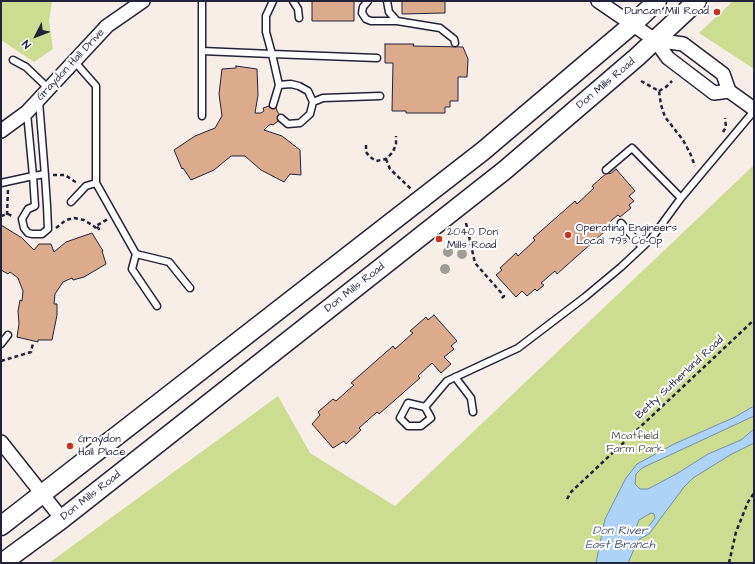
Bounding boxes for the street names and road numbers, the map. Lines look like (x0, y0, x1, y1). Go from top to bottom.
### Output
street label: Graydon Hall Drive (34, 26, 108, 104)
street label: Don Mills Road (574, 56, 638, 112)
street label: Don Mills Road (322, 260, 388, 316)
street label: Betty Sutherland Road (633, 334, 727, 422)
street label: Don Mills Road (58, 468, 124, 524)

